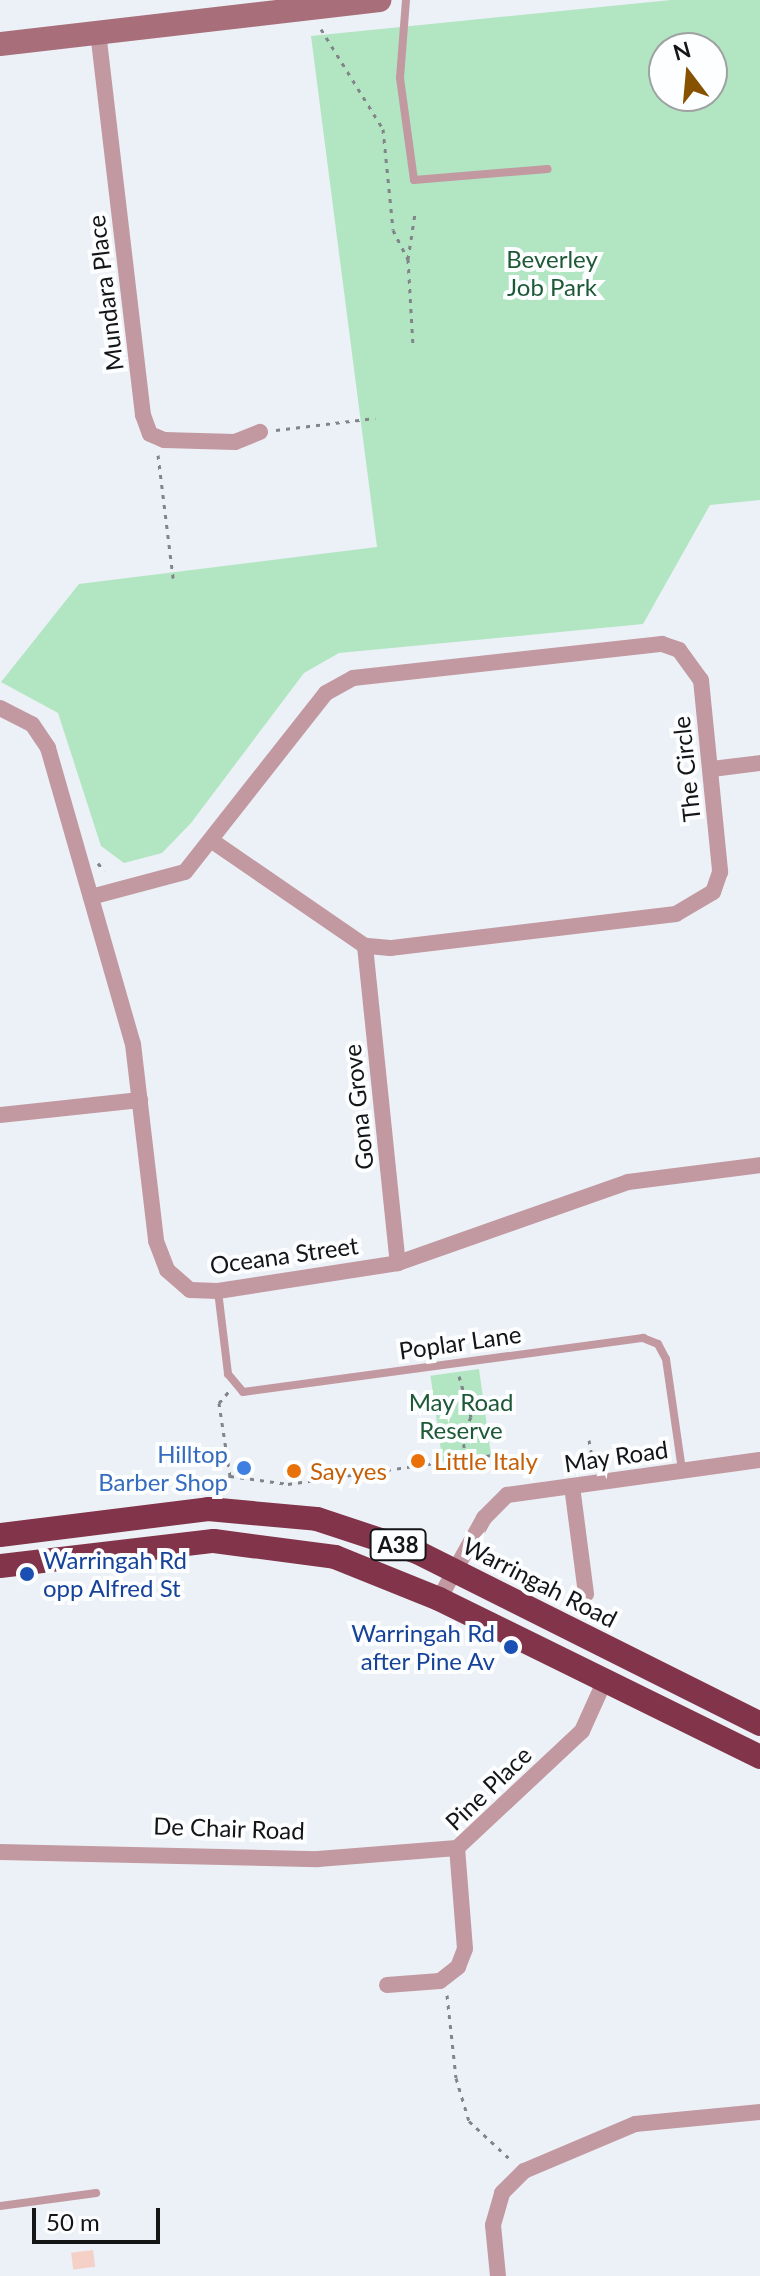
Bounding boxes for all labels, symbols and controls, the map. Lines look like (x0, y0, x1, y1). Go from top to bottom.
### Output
north arrow (648, 32, 728, 112)
text: N (670, 35, 694, 66)
street label: Mundara Place (81, 213, 129, 373)
park label: Beverley Job Park (506, 245, 598, 301)
street label: The Circle (666, 715, 706, 823)
street label: Gona Grove (337, 1043, 379, 1171)
street label: Oceana Street (208, 1230, 360, 1280)
street label: Poplar Lane (397, 1319, 523, 1365)
park label: May Road Reserve (408, 1388, 514, 1444)
street label: May Road (562, 1434, 670, 1478)
place label: Hilltop Barber Shop (98, 1440, 228, 1496)
place label: Little Italy (434, 1447, 538, 1475)
marker: Little Italy (409, 1452, 427, 1470)
place label: Say yes (310, 1457, 388, 1485)
marker: Hilltop Barber Shop (235, 1459, 253, 1477)
marker: Say yes (285, 1462, 303, 1480)
road number: A38 (368, 1527, 428, 1563)
street label: Warringah Road (458, 1531, 622, 1633)
place label: Warringah Rd opp Alfred St (43, 1546, 187, 1602)
marker: Warringah Rd opp Alfred St (18, 1565, 36, 1583)
place label: Warringah Rd after Pine Av (351, 1619, 495, 1675)
marker: Warringah Rd after Pine Av (502, 1638, 520, 1656)
street label: Pine Place (439, 1740, 537, 1836)
street label: De Chair Road (152, 1811, 306, 1845)
scale bar (36, 2192, 164, 2242)
text: 50 m (46, 2207, 100, 2236)

